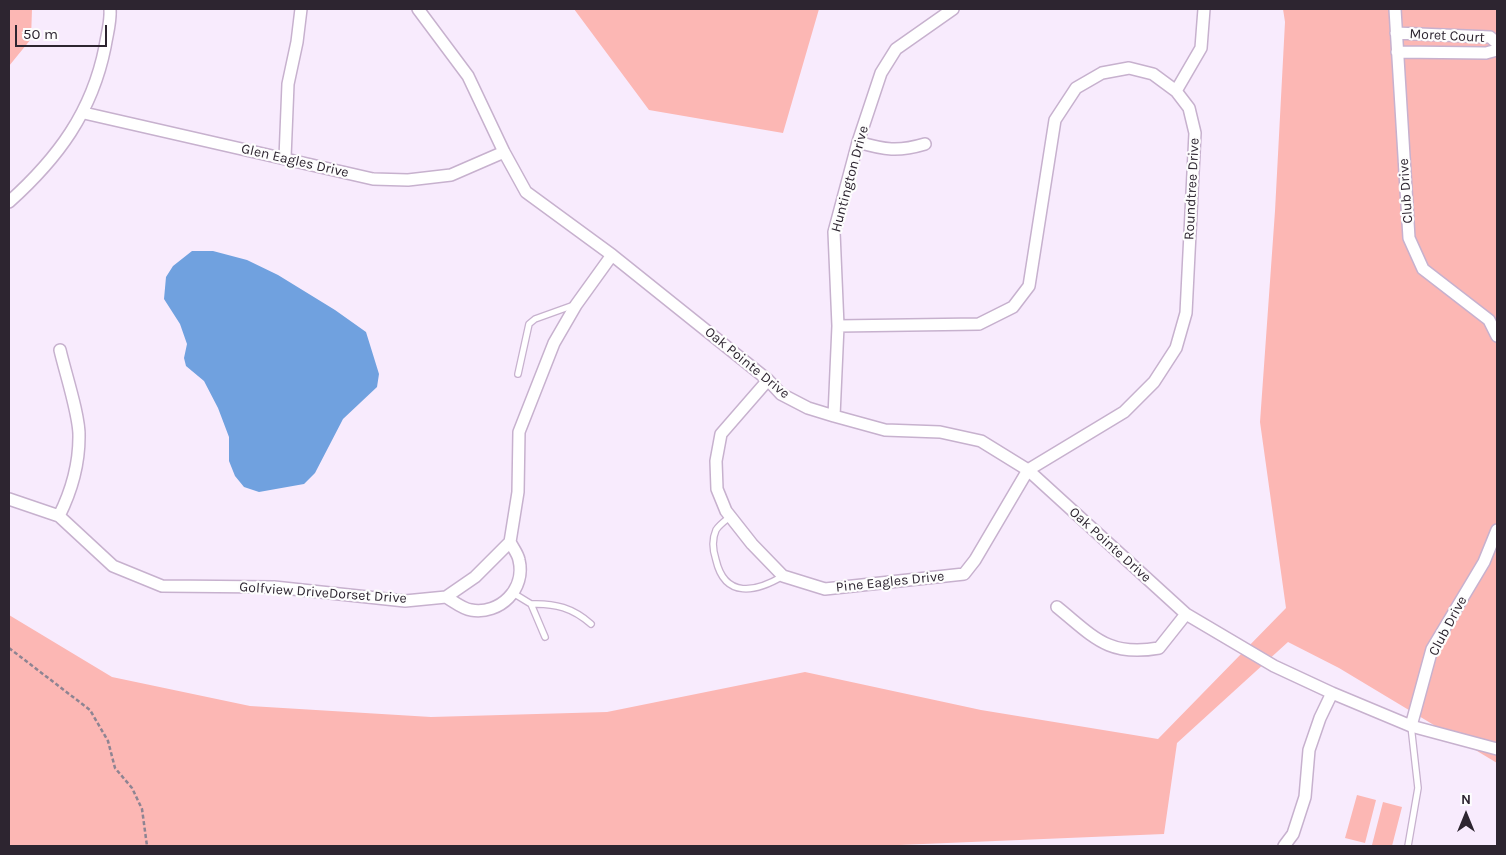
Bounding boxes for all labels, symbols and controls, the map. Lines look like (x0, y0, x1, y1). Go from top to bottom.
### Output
scale bar (18, 15, 110, 47)
text: 50 m (23, 25, 58, 43)
street label: Moret Court (1409, 26, 1485, 46)
street label: Huntington Drive (828, 124, 872, 234)
street label: Roundtree Drive (1181, 138, 1203, 240)
street label: Glen Eagles Drive (240, 140, 350, 182)
street label: Club Drive (1395, 158, 1417, 224)
street label: Oak Pointe Drive (701, 324, 793, 402)
street label: Oak Pointe Drive (1066, 504, 1154, 586)
street label: Pine Eagles Drive (835, 568, 945, 596)
street label: Golfview DriveDorset Drive (239, 579, 407, 607)
street label: Club Drive (1425, 593, 1471, 659)
north arrow (1441, 790, 1491, 840)
text: N (1461, 791, 1471, 808)

